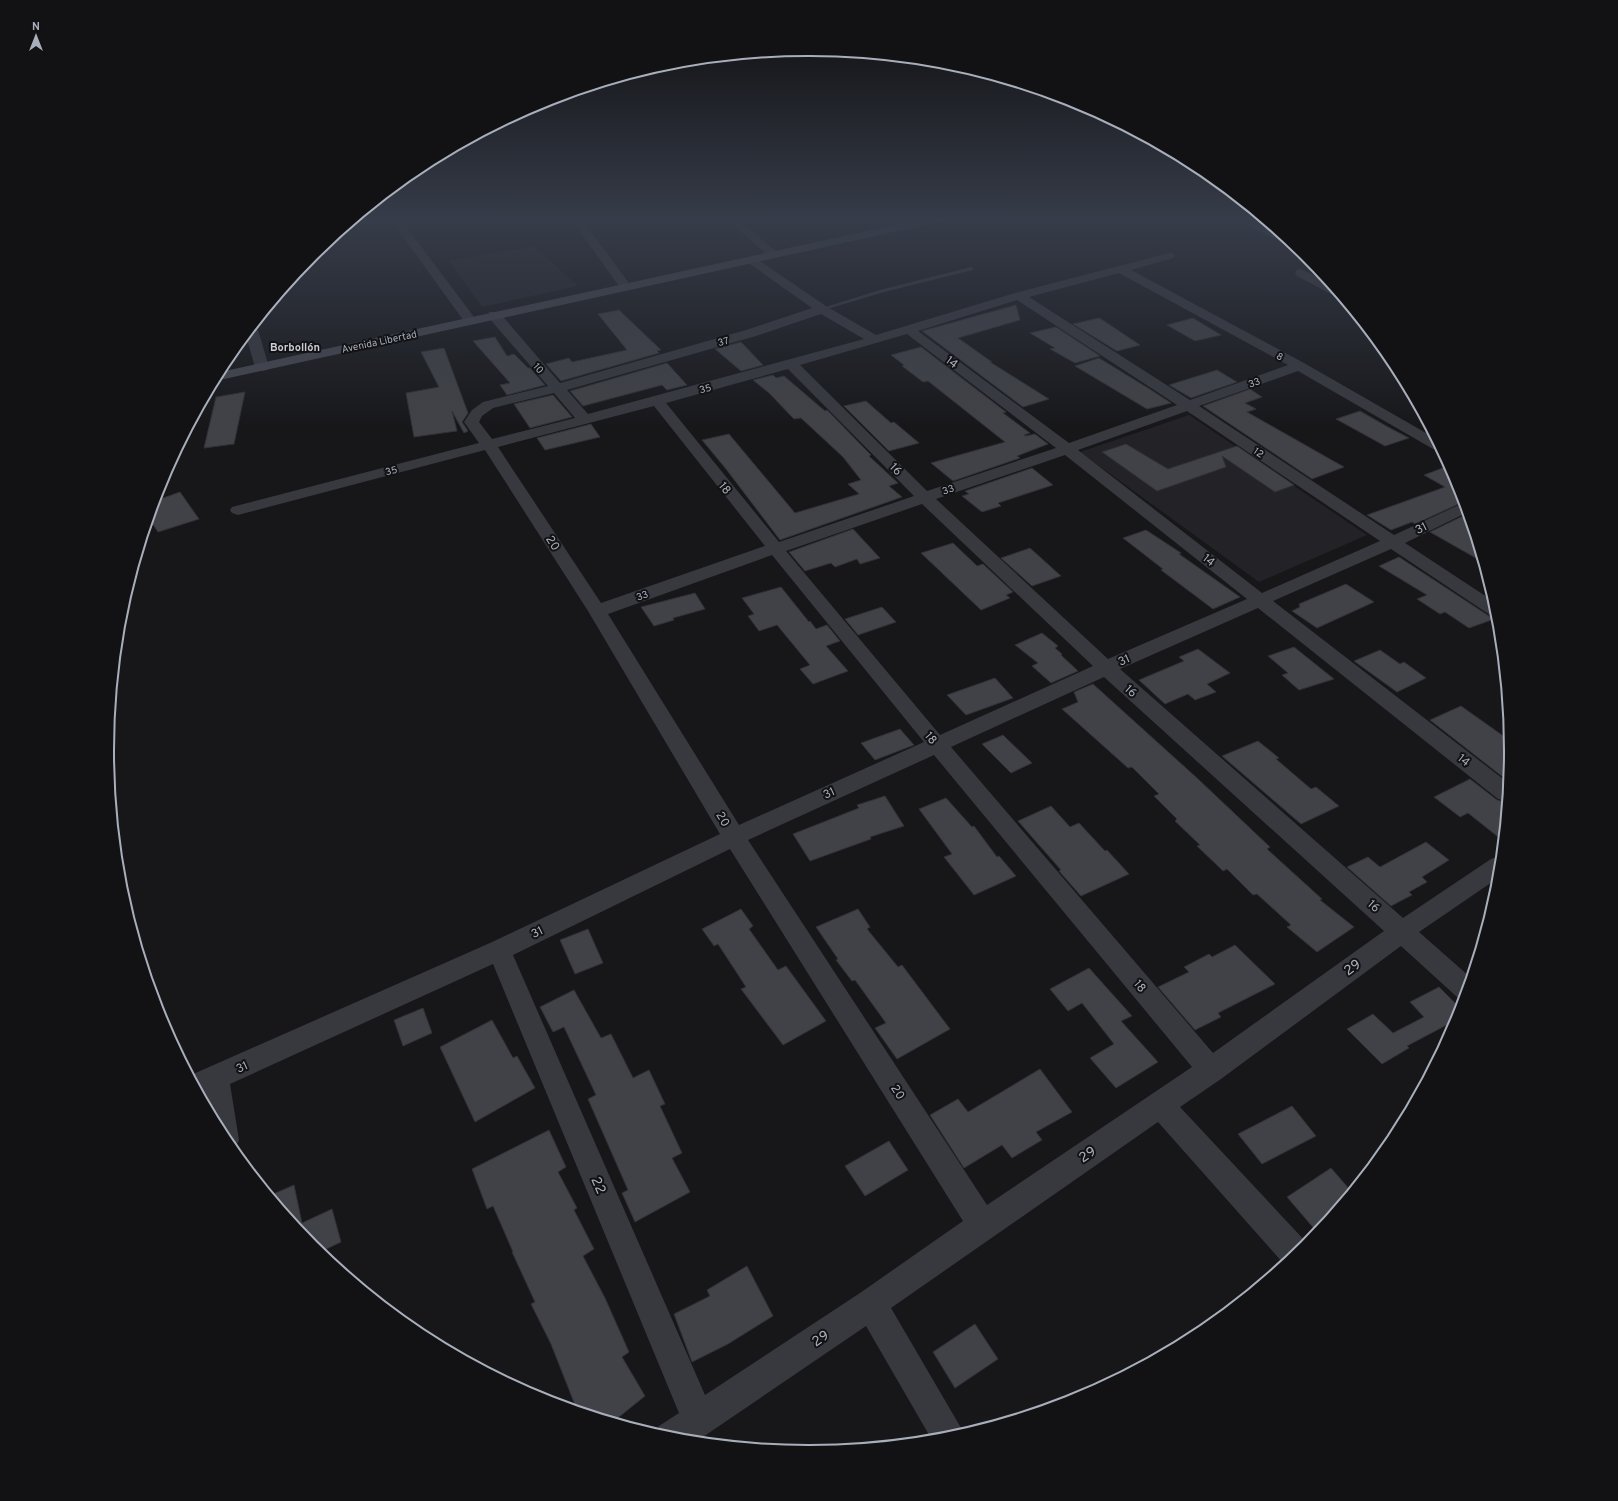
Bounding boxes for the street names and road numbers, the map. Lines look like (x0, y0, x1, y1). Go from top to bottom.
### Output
street label: Avenida Libertad (341, 328, 418, 357)
street label: 37 (716, 335, 730, 350)
street label: 8 (1273, 350, 1285, 364)
street label: 14 (942, 353, 961, 373)
street label: 10 (530, 361, 546, 377)
street label: 33 (1247, 375, 1262, 392)
street label: 35 (698, 382, 713, 397)
street label: 12 (1250, 445, 1266, 461)
street label: 16 (886, 460, 905, 479)
street label: 35 (384, 464, 399, 479)
street label: 18 (714, 479, 734, 498)
street label: 33 (941, 482, 956, 499)
street label: 31 (1413, 519, 1430, 539)
street label: 20 (541, 533, 563, 554)
street label: 14 (1199, 551, 1218, 571)
street label: 33 (635, 588, 650, 605)
street label: 31 (1116, 651, 1133, 671)
street label: 16 (1121, 682, 1140, 702)
street label: 18 (920, 729, 940, 748)
street label: 14 (1454, 751, 1473, 771)
street label: 31 (821, 784, 838, 804)
street label: 20 (711, 809, 733, 830)
street label: 16 (1364, 897, 1383, 917)
street label: 31 (529, 923, 546, 943)
street label: 29 (1341, 956, 1365, 980)
street label: 18 (1129, 977, 1149, 996)
street label: 31 (234, 1058, 251, 1078)
street label: 20 (886, 1082, 908, 1103)
street label: 29 (1076, 1143, 1100, 1167)
street label: 22 (586, 1174, 609, 1197)
street label: 29 (809, 1327, 833, 1351)

